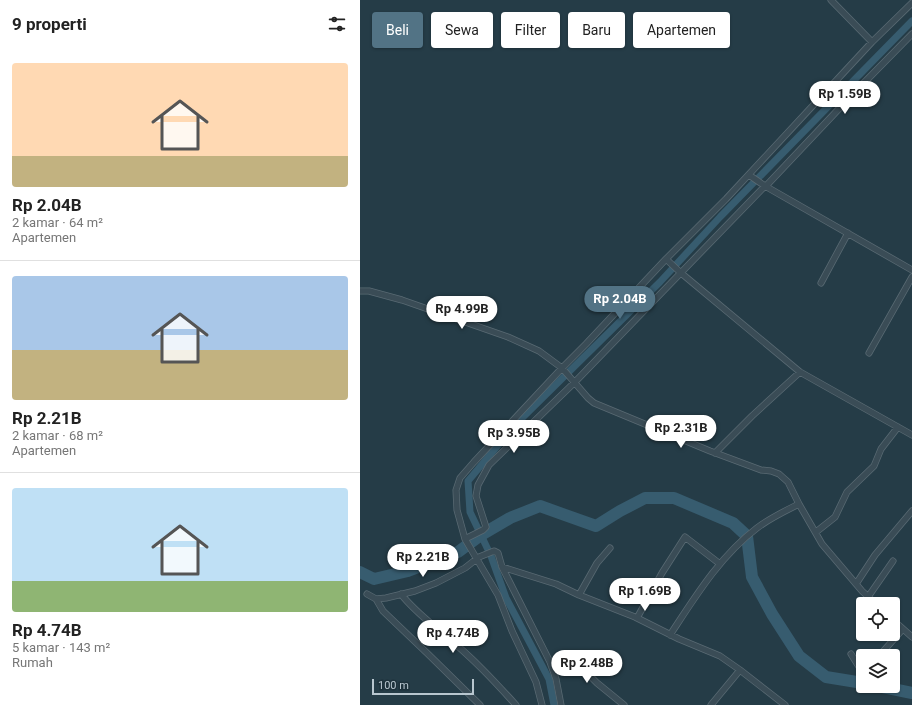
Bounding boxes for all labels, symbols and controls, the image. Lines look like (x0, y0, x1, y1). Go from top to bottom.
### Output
chip: Beli (372, 12, 423, 48)
chip: Sewa (431, 12, 493, 48)
chip: Filter (501, 12, 560, 48)
chip: Baru (568, 12, 625, 48)
chip: Apartemen (633, 12, 730, 48)
icon: filters (326, 13, 348, 35)
text: 9 properti (12, 14, 87, 34)
pin: Rp 1.59B (804, 81, 886, 115)
text: Rp 1.59B (818, 86, 872, 101)
icon: home (144, 89, 216, 161)
text: Rp 2.04B (12, 195, 82, 215)
text: 2 kamar · 64 m² (12, 215, 103, 230)
text: Apartemen (12, 230, 76, 245)
pin: Rp 2.04B (579, 286, 661, 320)
text: Rp 2.04B (593, 291, 647, 306)
pin: Rp 4.99B (421, 296, 503, 330)
text: Rp 4.99B (435, 301, 489, 316)
icon: home (144, 302, 216, 374)
text: Rp 2.21B (12, 408, 82, 428)
pin: Rp 2.31B (640, 415, 722, 449)
pin: Rp 3.95B (473, 420, 555, 454)
text: Rp 2.31B (654, 420, 708, 435)
text: Rp 3.95B (487, 425, 541, 440)
text: 2 kamar · 68 m² (12, 428, 103, 443)
text: Apartemen (12, 443, 76, 458)
icon: home (144, 514, 216, 586)
pin: Rp 2.21B (382, 544, 464, 578)
text: Rp 2.21B (396, 549, 450, 564)
pin: Rp 1.69B (604, 578, 686, 612)
text: Rp 1.69B (618, 583, 672, 598)
map controls (856, 597, 900, 693)
button: locate (856, 597, 900, 641)
text: Rp 4.74B (12, 620, 82, 640)
pin: Rp 4.74B (412, 620, 494, 654)
text: Rp 4.74B (426, 625, 480, 640)
text: 5 kamar · 143 m² (12, 640, 110, 655)
button: layers (856, 649, 900, 693)
pin: Rp 2.48B (546, 650, 628, 684)
text: Rumah (12, 655, 53, 670)
text: Rp 2.48B (560, 655, 614, 670)
scale bar (372, 677, 474, 696)
text: 100 m (378, 679, 409, 692)

